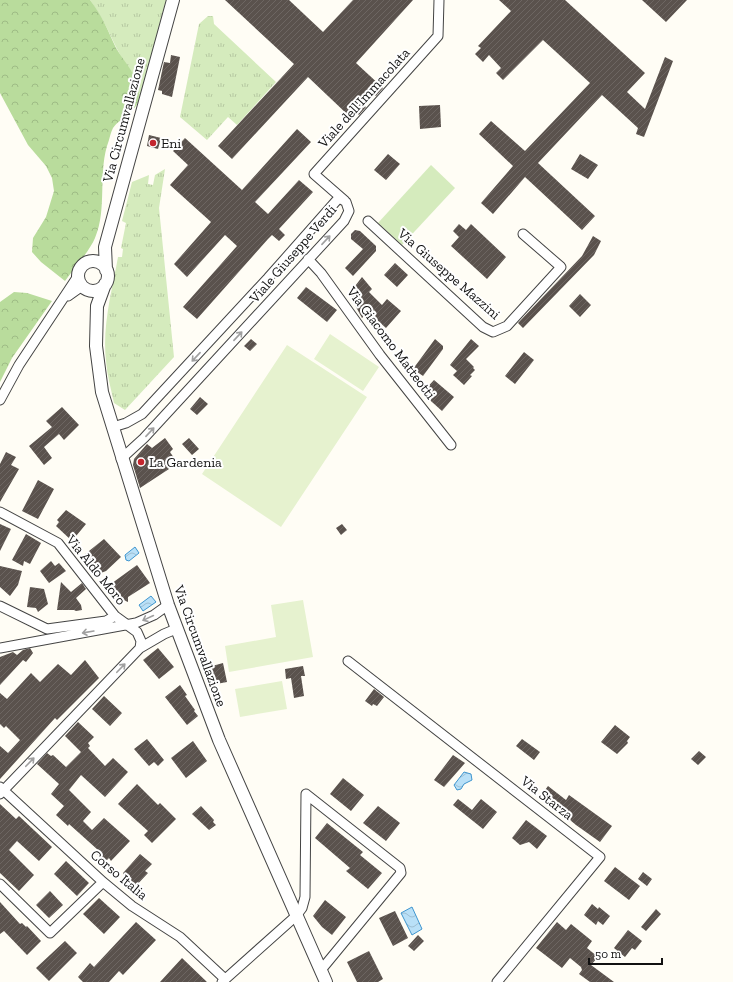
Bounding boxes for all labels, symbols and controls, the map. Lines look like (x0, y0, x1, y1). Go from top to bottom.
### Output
street label: Viale dell'Immacolata (314, 44, 414, 152)
street label: Via Circumvallazione (99, 56, 149, 185)
place label: Eni (161, 135, 181, 152)
marker: Eni (148, 138, 158, 148)
street label: Viale Giuseppe Verdi (245, 202, 340, 307)
street label: Via Giuseppe Mazzini (394, 224, 504, 323)
one-way arrow (321, 235, 330, 245)
street label: Via Giacomo Matteotti (343, 283, 439, 403)
one-way arrow (233, 331, 242, 341)
one-way arrow (191, 352, 201, 362)
one-way arrow (145, 427, 154, 437)
place label: La Gardenia (149, 454, 222, 471)
marker: La Gardenia (136, 457, 146, 467)
street label: Via Aldo Moro (62, 531, 129, 609)
street label: Via Circumvallazione (170, 582, 230, 709)
one-way arrow (142, 615, 154, 622)
one-way arrow (82, 628, 95, 636)
one-way arrow (116, 663, 125, 673)
one-way arrow (26, 757, 35, 767)
street label: Via Starza (517, 772, 577, 824)
street label: Corso Italia (87, 846, 151, 904)
scale bar (589, 940, 662, 966)
text: 50 m (595, 947, 622, 961)

